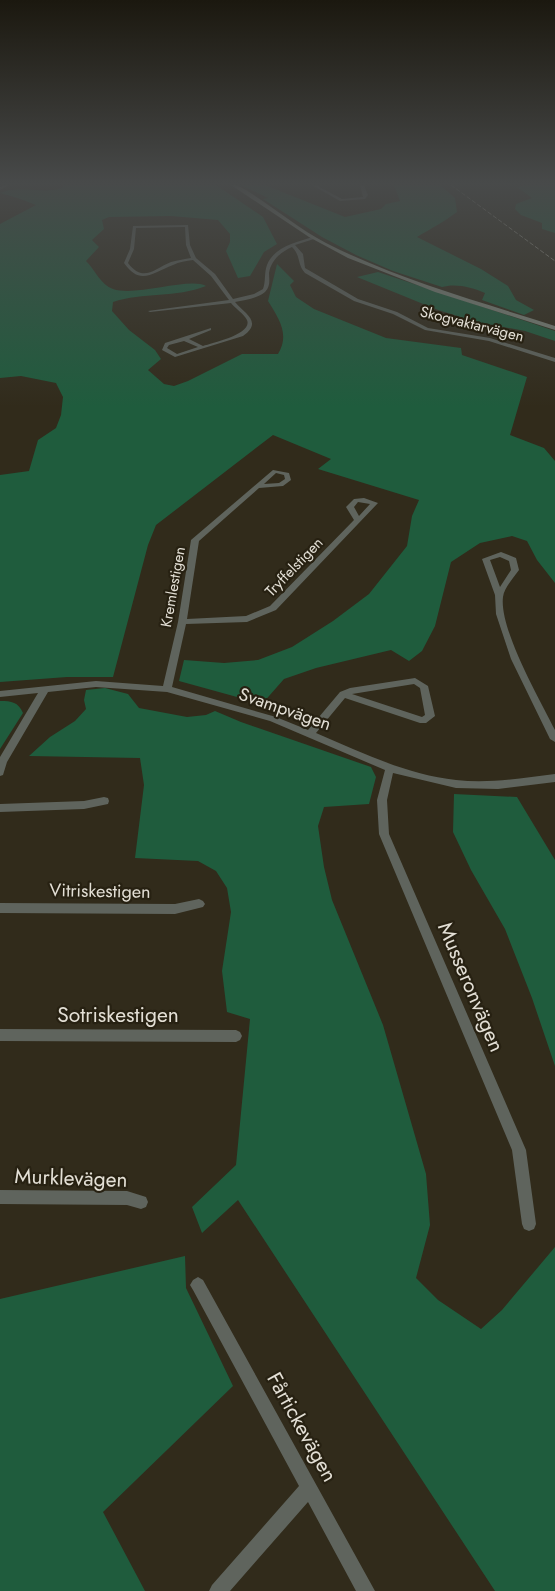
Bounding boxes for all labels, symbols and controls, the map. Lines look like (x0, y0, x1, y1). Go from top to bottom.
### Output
street label: Skogvaktarvägen (418, 300, 526, 348)
street label: Tryffelstigen (260, 532, 328, 602)
street label: Kremlestigen (155, 545, 191, 629)
street label: Svampvägen (235, 681, 335, 737)
street label: Vitriskestigen (49, 877, 151, 905)
street label: Musseronvägen (430, 917, 512, 1057)
street label: Sotriskestigen (57, 1000, 179, 1030)
street label: Murklevägen (14, 1161, 128, 1195)
street label: Fårtickevägen (260, 1367, 344, 1487)

